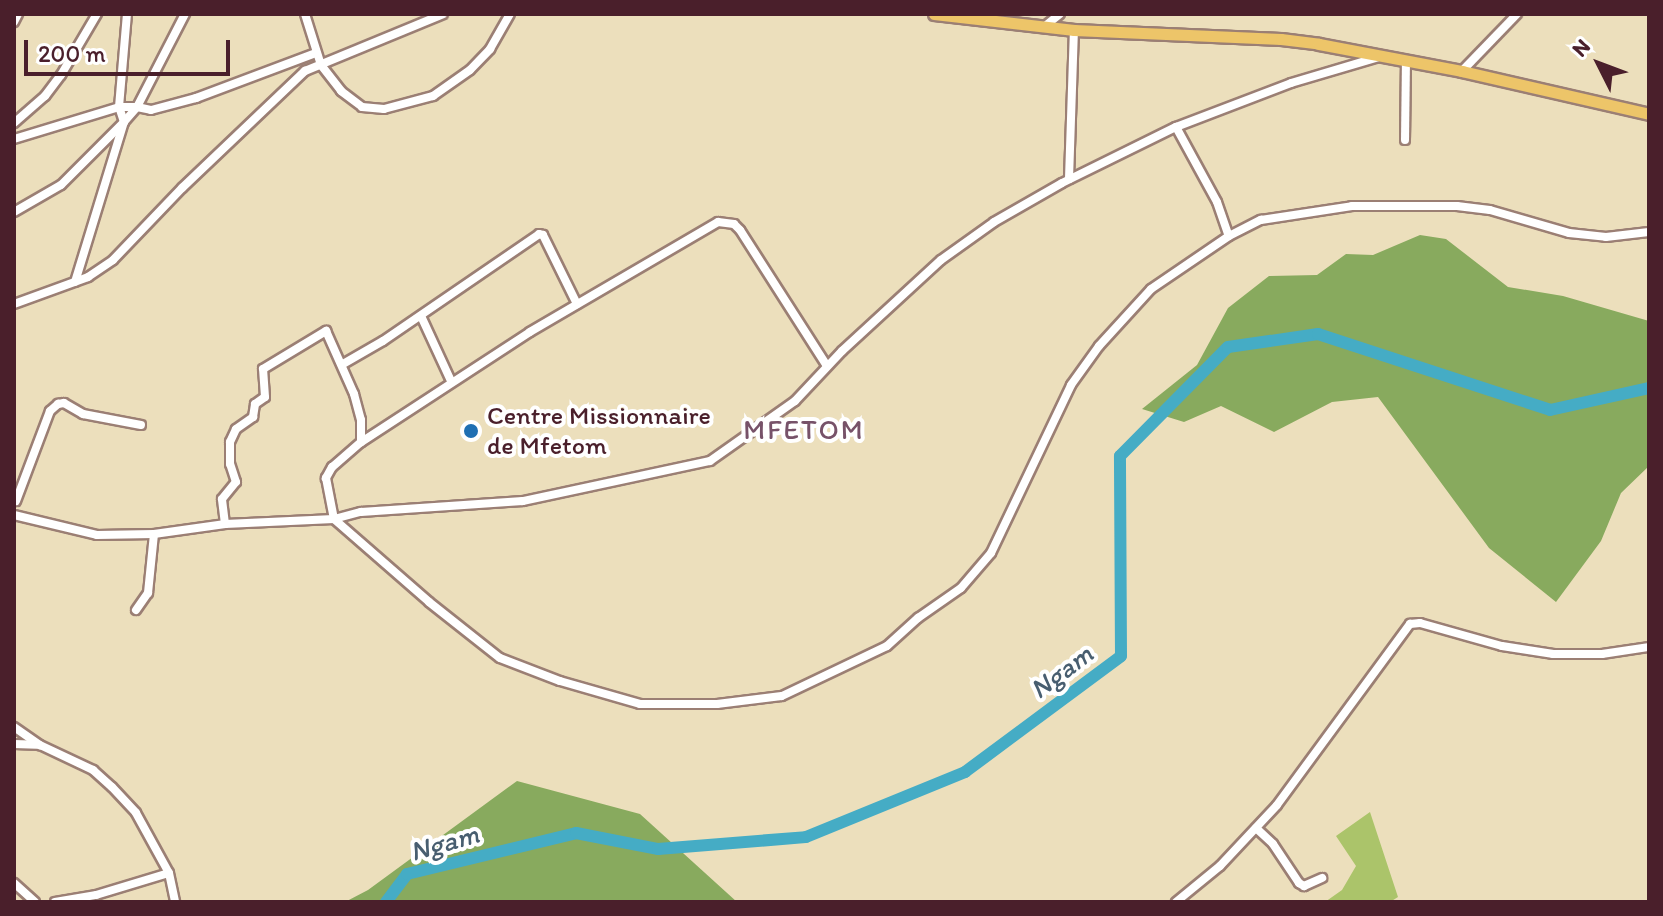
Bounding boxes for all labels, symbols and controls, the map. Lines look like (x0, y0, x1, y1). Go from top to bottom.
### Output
scale bar (28, 24, 234, 74)
north arrow (1559, 24, 1639, 104)
text: N (1566, 33, 1596, 62)
text: 200 m (38, 39, 106, 68)
place label: Centre Missionnaire de Mfetom (487, 400, 711, 462)
district label: MFETOM (743, 412, 865, 446)
marker: Centre Missionnaire de Mfetom (462, 422, 480, 440)
water label: Ngam (1023, 636, 1099, 706)
water label: Ngam (406, 816, 482, 868)

